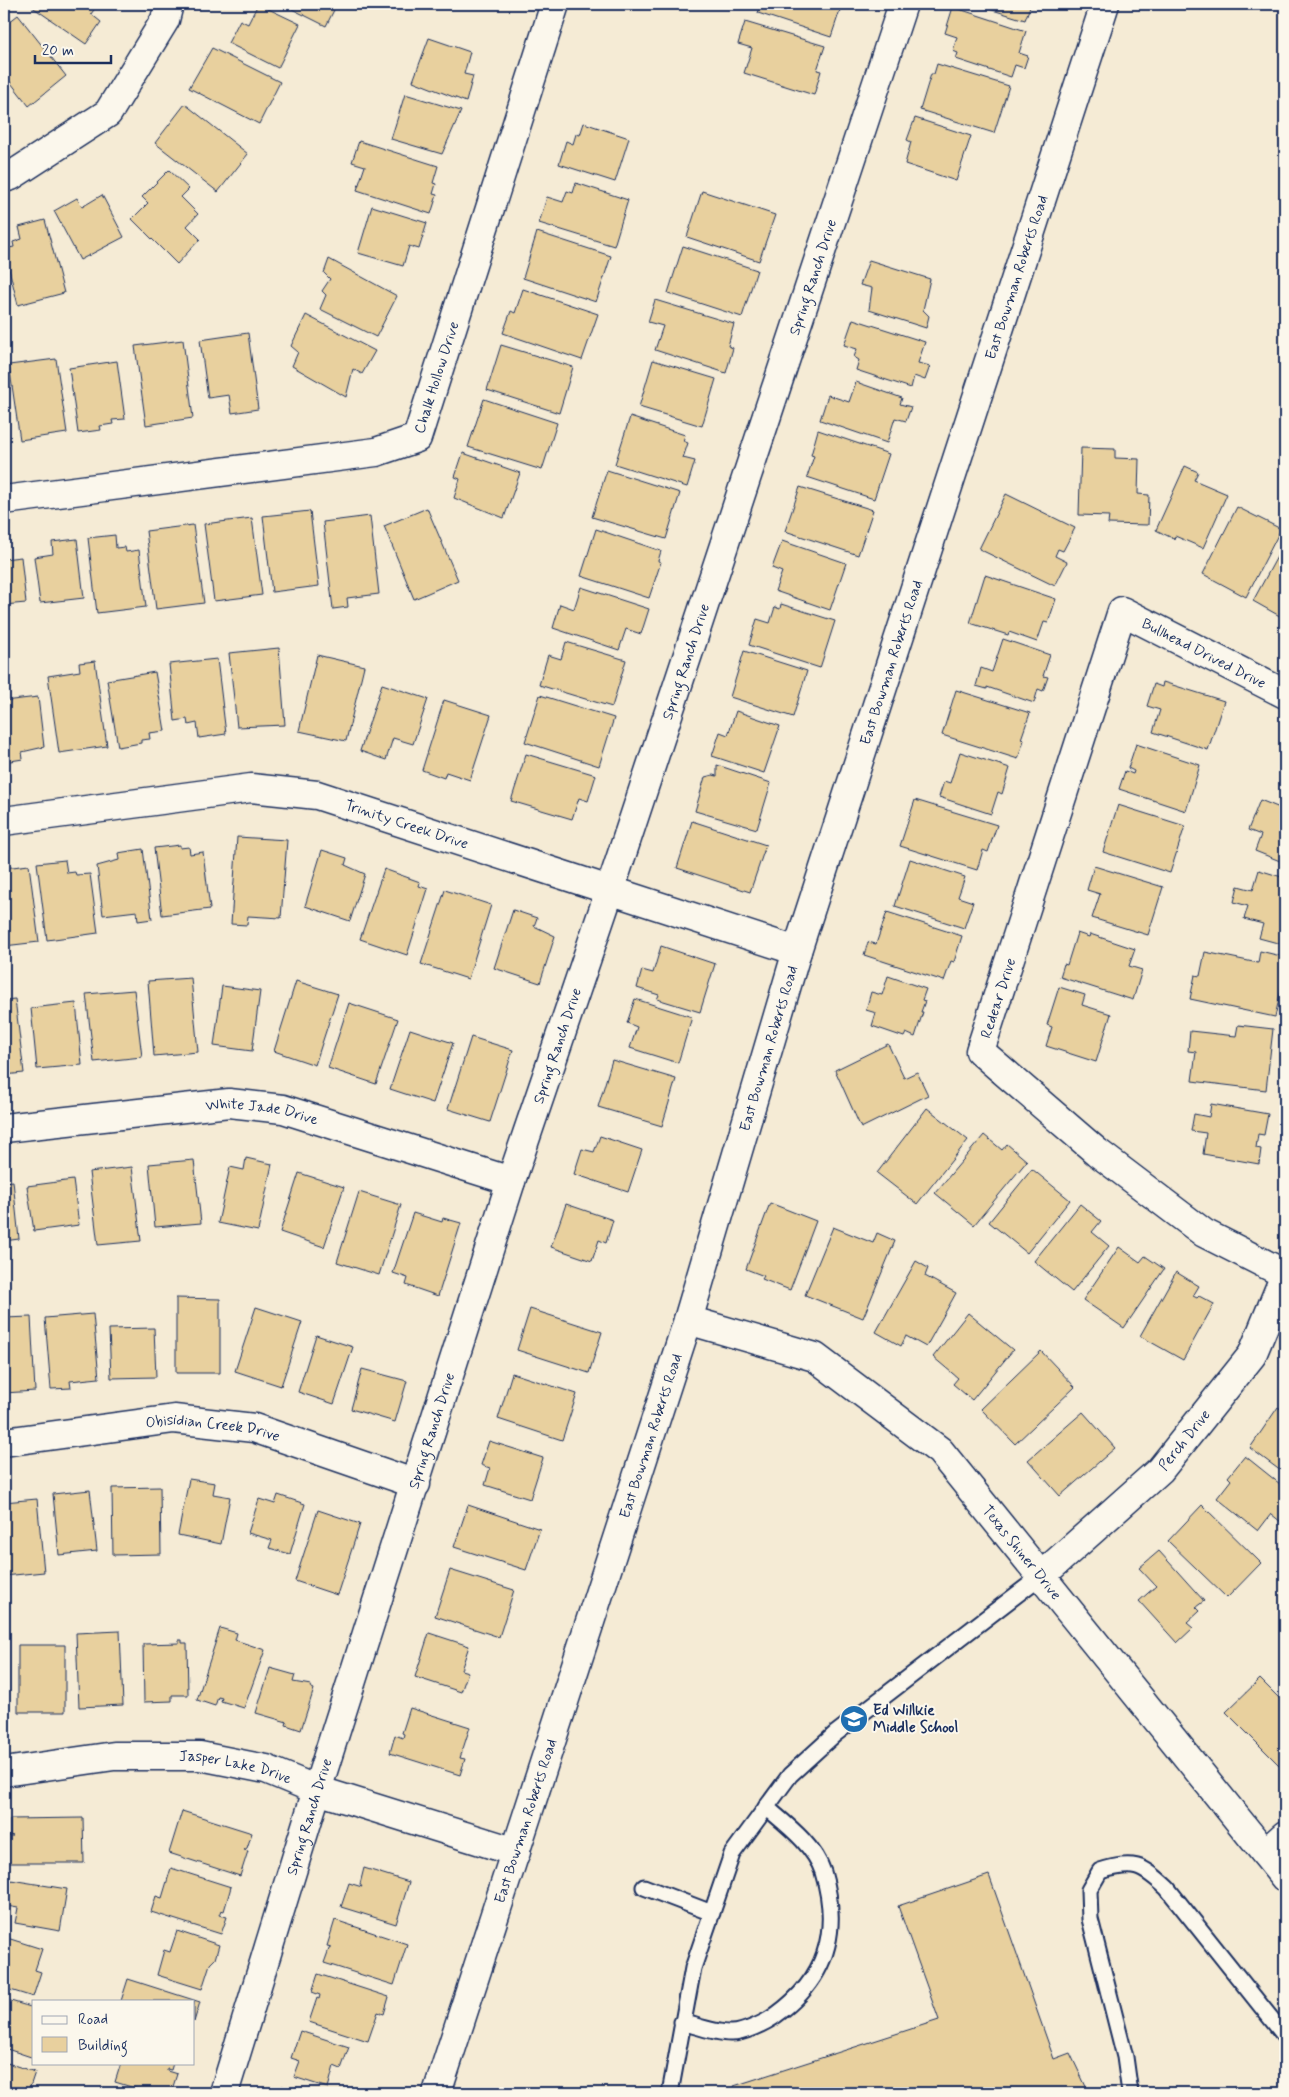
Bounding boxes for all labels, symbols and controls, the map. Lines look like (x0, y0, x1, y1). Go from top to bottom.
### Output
scale bar (35, 32, 111, 64)
text: 20 m (42, 41, 74, 61)
street label: East Bowman Roberts Road (981, 193, 1053, 362)
street label: Spring Ranch Drive (785, 216, 842, 338)
street label: Chalk Hollow Drive (410, 319, 464, 436)
street label: East Bowman Roberts Road (856, 578, 928, 748)
street label: Spring Ranch Drive (658, 601, 715, 723)
street label: Bullhead Drived Drive (1138, 614, 1269, 694)
street label: Trinity Creek Drive (342, 796, 471, 855)
street label: Redear Drive (977, 955, 1021, 1041)
street label: East Bowman Roberts Road (735, 963, 803, 1134)
street label: Spring Ranch Drive (529, 985, 587, 1107)
street label: White Jade Drive (204, 1094, 321, 1131)
street label: East Bowman Roberts Road (615, 1351, 687, 1521)
street label: Spring Ranch Drive (404, 1370, 460, 1492)
street label: Perch Drive (1154, 1405, 1216, 1475)
street label: Obisidian Creek Drive (144, 1410, 283, 1447)
street label: Texas Shiner Drive (977, 1502, 1066, 1605)
place label: Ed Willkie Middle School (873, 1701, 958, 1738)
school or university icon: Ed Willkie Middle School (839, 1704, 869, 1734)
street label: East Bowman Roberts Road (490, 1736, 562, 1906)
street label: Jasper Lake Drive (179, 1747, 295, 1790)
street label: Spring Ranch Drive (282, 1756, 337, 1878)
legend (32, 2000, 195, 2064)
text: Road (78, 2010, 108, 2030)
text: Building (78, 2036, 128, 2057)

